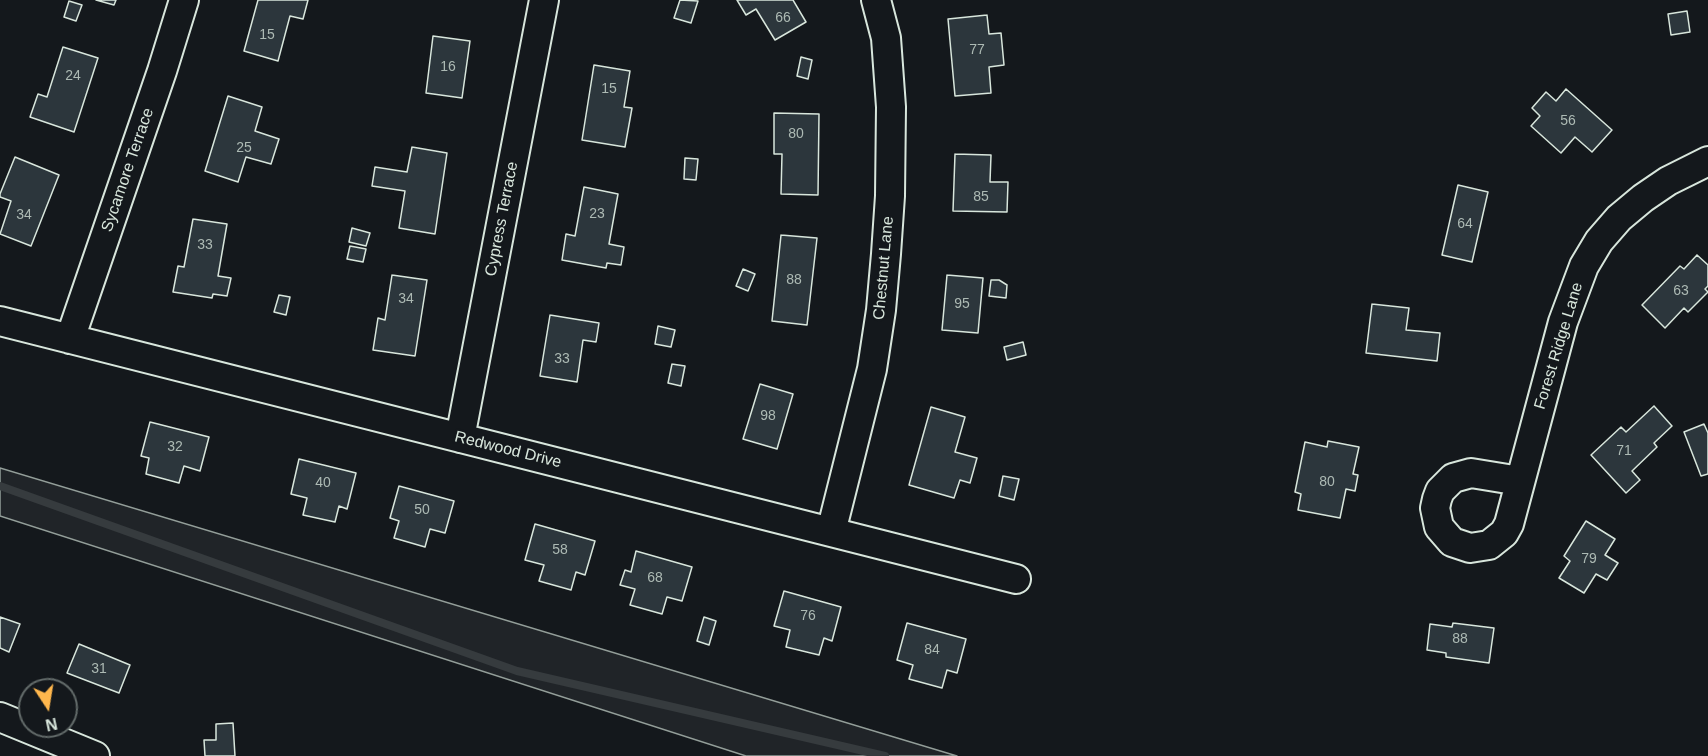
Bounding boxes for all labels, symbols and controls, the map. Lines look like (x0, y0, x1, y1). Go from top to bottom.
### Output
house number: 66 (775, 10, 791, 26)
house number: 15 (259, 27, 275, 43)
house number: 77 (969, 42, 985, 58)
house number: 16 (440, 59, 456, 75)
house number: 24 (65, 68, 81, 84)
house number: 15 (601, 81, 617, 97)
street label: Sycamore Terrace (98, 106, 158, 234)
house number: 56 (1560, 113, 1576, 129)
house number: 80 (788, 126, 804, 142)
house number: 25 (236, 140, 252, 156)
street label: Cypress Terrace (481, 160, 523, 278)
house number: 85 (973, 189, 989, 205)
house number: 23 (589, 206, 605, 222)
house number: 34 (16, 207, 32, 223)
street label: Chestnut Lane (870, 215, 898, 321)
house number: 64 (1457, 216, 1473, 232)
house number: 33 (197, 237, 213, 253)
house number: 88 (786, 272, 802, 288)
street label: Forest Ridge Lane (1531, 280, 1587, 412)
house number: 63 (1673, 283, 1689, 299)
house number: 34 (398, 291, 414, 307)
house number: 95 (954, 296, 970, 312)
house number: 33 (554, 351, 570, 367)
house number: 98 (760, 408, 776, 424)
street label: Redwood Drive (453, 427, 563, 473)
house number: 32 (167, 439, 183, 455)
house number: 71 (1616, 443, 1632, 459)
house number: 80 (1319, 474, 1335, 490)
house number: 40 (315, 475, 331, 491)
house number: 50 (414, 502, 430, 518)
house number: 58 (552, 542, 568, 558)
house number: 79 (1581, 551, 1597, 567)
house number: 68 (647, 570, 663, 586)
house number: 76 (800, 608, 816, 624)
house number: 88 (1452, 631, 1468, 647)
house number: 84 (924, 642, 940, 658)
house number: 31 (91, 661, 107, 677)
north arrow (18, 678, 78, 738)
text: N (44, 715, 59, 734)

